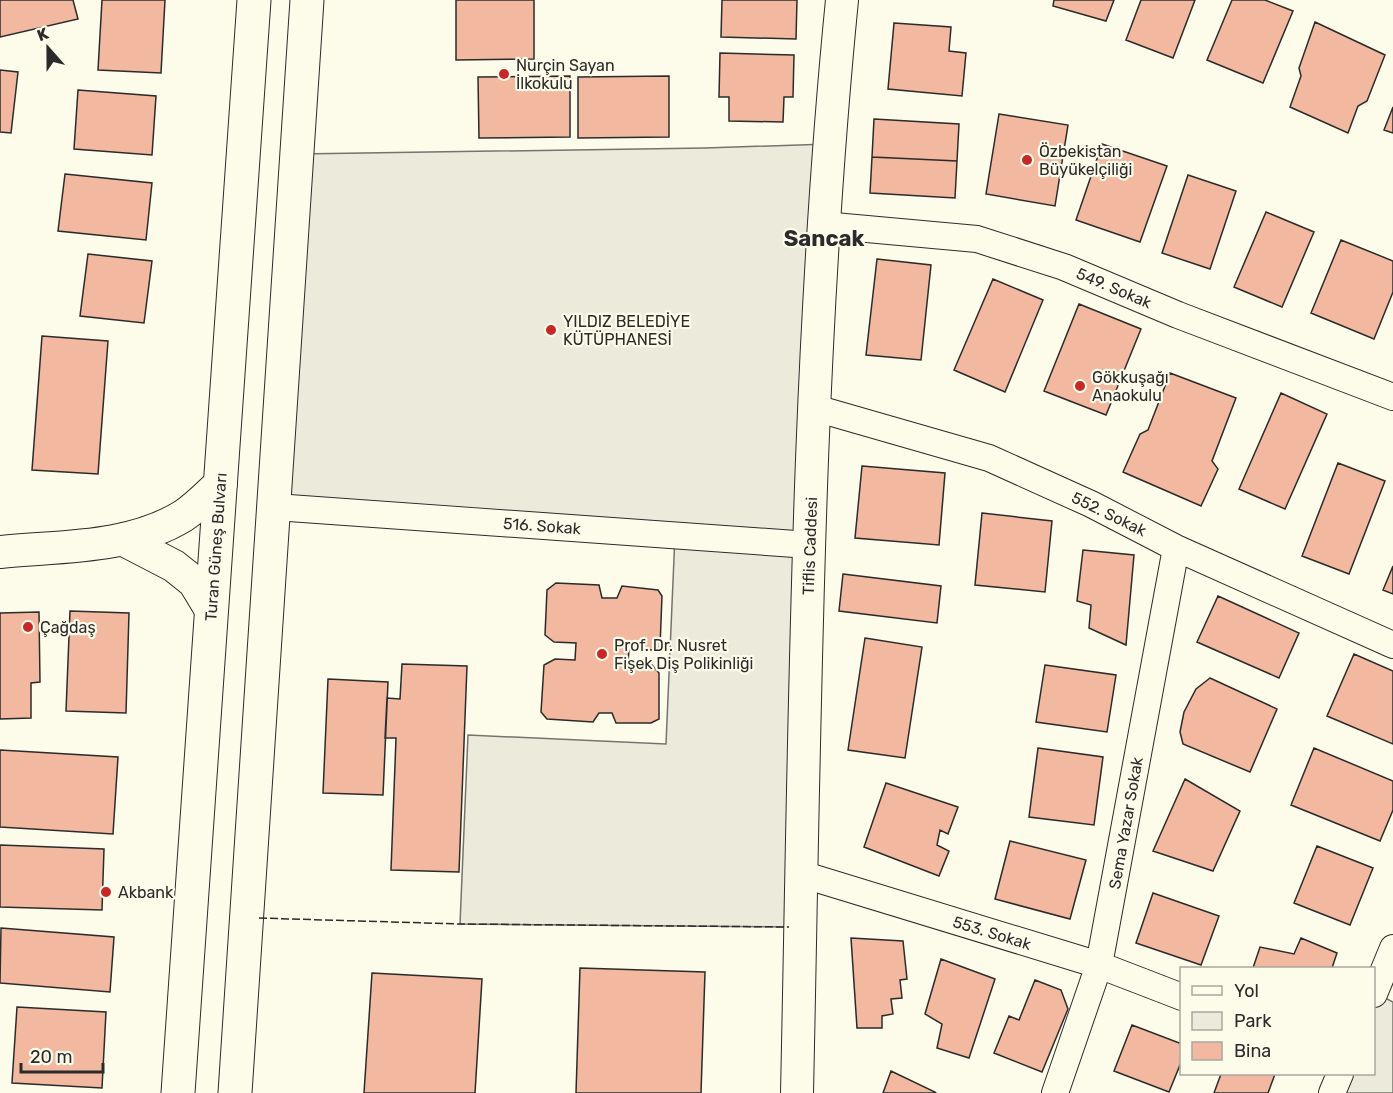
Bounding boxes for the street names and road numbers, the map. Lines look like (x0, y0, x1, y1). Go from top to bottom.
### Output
street label: 549. Sokak (1073, 264, 1155, 313)
street label: Turan Güneş Bulvarı (201, 472, 231, 622)
street label: 552. Sokak (1069, 488, 1150, 541)
street label: Tiflis Caddesi (799, 497, 821, 595)
street label: 516. Sokak (502, 514, 582, 538)
street label: Sema Yazar Sokak (1105, 755, 1147, 891)
street label: 553. Sokak (951, 912, 1034, 954)

